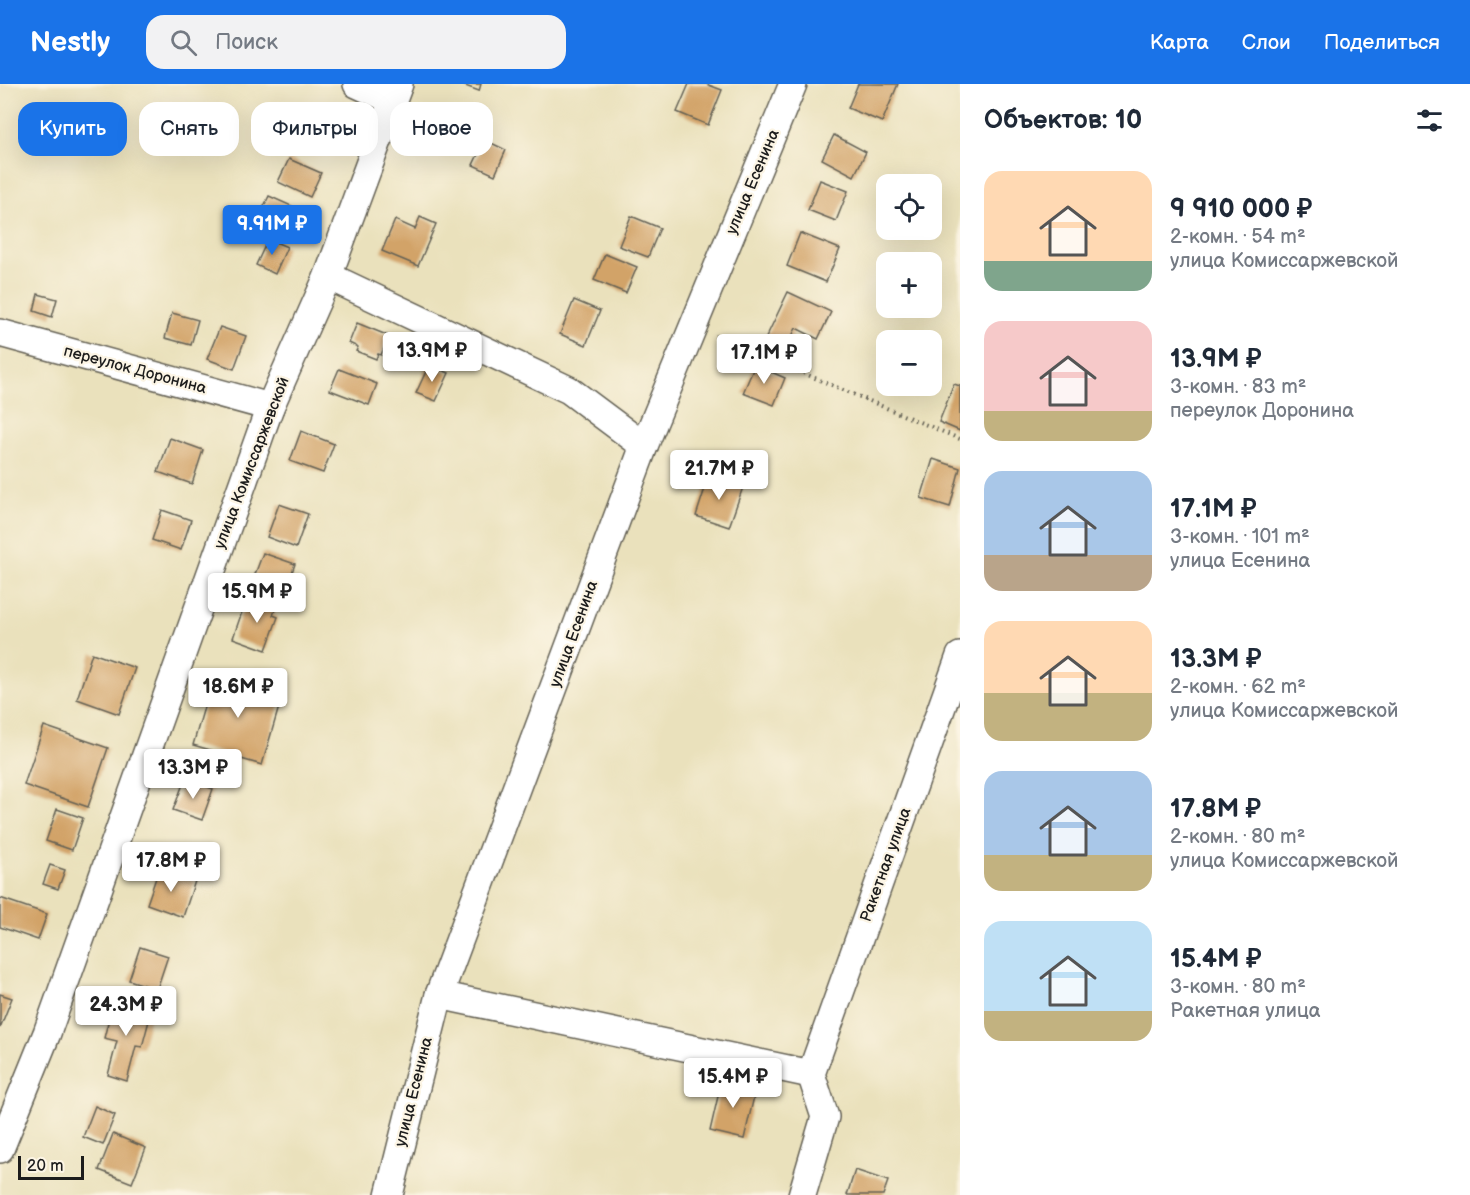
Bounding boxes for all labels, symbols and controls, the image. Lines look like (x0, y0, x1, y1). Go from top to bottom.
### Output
search box (146, 15, 566, 69)
text: Nestly (30, 26, 110, 59)
icon: search (167, 26, 200, 59)
text: Поиск (215, 29, 278, 56)
text: Карта (1150, 30, 1209, 55)
text: Слои (1242, 30, 1291, 55)
text: Поделиться (1324, 30, 1440, 55)
chip: Купить (18, 102, 127, 156)
chip: Снять (139, 102, 239, 156)
chip: Фильтры (251, 102, 378, 156)
chip: Новое (390, 102, 493, 156)
icon: filters (1413, 104, 1446, 137)
text: Объектов: 10 (984, 105, 1142, 136)
street label: улица Есенина (722, 126, 784, 237)
map controls (876, 174, 942, 396)
button: locate (876, 174, 942, 240)
text: 9 910 000 ₽ (1170, 194, 1312, 225)
icon: home (1032, 195, 1104, 267)
pin: 9.91M ₽ (217, 205, 327, 256)
text: 9.91M ₽ (237, 212, 307, 236)
text: 2-комн. · 54 m² (1170, 225, 1306, 249)
text: улица Комиссаржевской (1170, 249, 1398, 273)
button: + (876, 252, 942, 318)
button: − (876, 330, 942, 396)
pin: 13.9M ₽ (377, 332, 487, 383)
pin: 17.1M ₽ (709, 334, 819, 385)
text: 13.9M ₽ (397, 339, 467, 363)
text: 17.1M ₽ (731, 341, 797, 365)
street label: переулок Доронина (61, 342, 209, 398)
text: 13.9M ₽ (1170, 344, 1262, 375)
icon: home (1032, 345, 1104, 417)
street label: улица Комиссаржевской (210, 374, 294, 552)
text: 3-комн. · 83 m² (1170, 375, 1306, 399)
text: переулок Доронина (1170, 399, 1354, 423)
pin: 21.7M ₽ (664, 450, 774, 501)
text: 21.7M ₽ (684, 457, 754, 481)
text: 17.1M ₽ (1170, 494, 1257, 525)
icon: home (1032, 495, 1104, 567)
text: 3-комн. · 101 m² (1170, 525, 1310, 549)
text: улица Есенина (1170, 549, 1310, 573)
pin: 15.9M ₽ (202, 573, 312, 624)
street label: улица Есенина (546, 577, 602, 690)
text: 15.9M ₽ (222, 580, 292, 604)
text: 13.3M ₽ (1170, 644, 1262, 675)
icon: home (1032, 645, 1104, 717)
pin: 18.6M ₽ (183, 668, 293, 719)
text: 18.6M ₽ (202, 675, 274, 699)
text: 2-комн. · 62 m² (1170, 675, 1306, 699)
text: улица Комиссаржевской (1170, 699, 1398, 723)
pin: 13.3M ₽ (138, 749, 248, 800)
text: 13.3M ₽ (158, 756, 228, 780)
text: 17.8M ₽ (1170, 794, 1261, 825)
icon: home (1032, 795, 1104, 867)
street label: Ракетная улица (856, 805, 916, 925)
text: 2-комн. · 80 m² (1170, 825, 1305, 849)
pin: 17.8M ₽ (116, 842, 226, 893)
text: 17.8M ₽ (136, 849, 206, 873)
text: улица Комиссаржевской (1170, 849, 1398, 873)
text: 15.4M ₽ (1170, 944, 1262, 975)
icon: home (1032, 945, 1104, 1017)
text: 3-комн. · 80 m² (1170, 975, 1306, 999)
pin: 24.3M ₽ (71, 986, 181, 1037)
text: 24.3M ₽ (89, 993, 163, 1017)
text: Ракетная улица (1170, 999, 1321, 1023)
street label: улица Есенина (391, 1035, 437, 1149)
pin: 15.4M ₽ (678, 1058, 788, 1109)
text: 15.4M ₽ (698, 1065, 768, 1089)
scale bar (18, 1153, 84, 1180)
text: 20 m (27, 1157, 63, 1176)

